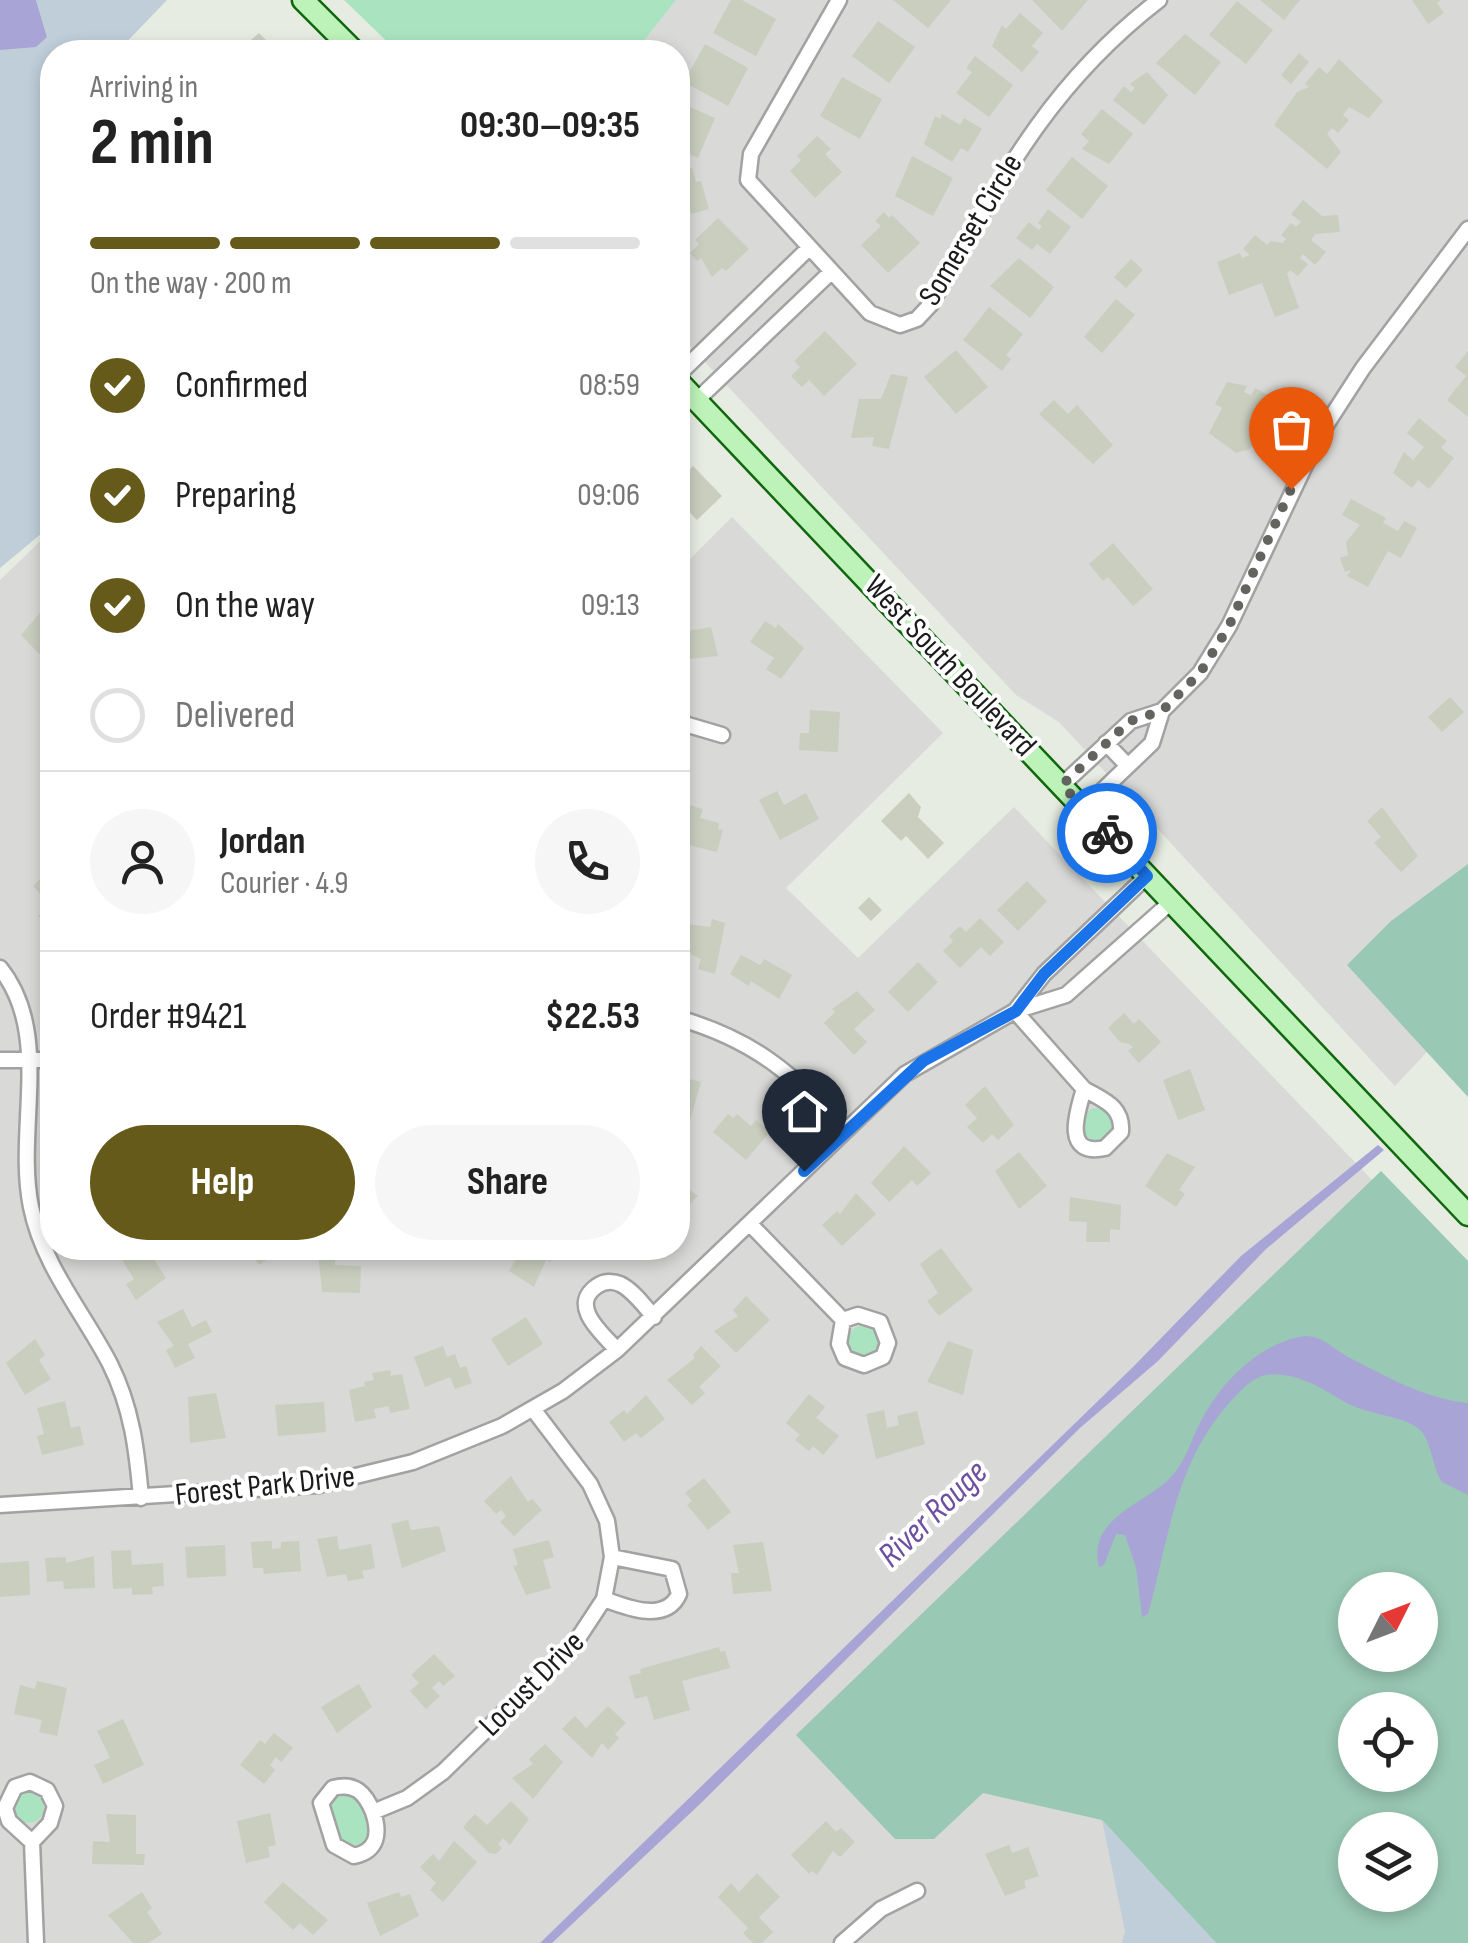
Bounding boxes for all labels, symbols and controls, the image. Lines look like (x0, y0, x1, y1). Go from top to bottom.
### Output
text: Arriving in (90, 68, 198, 107)
text: 09:30–09:35 (460, 103, 640, 148)
text: 2 min (90, 105, 214, 183)
street label: Somerset Circle (911, 147, 1031, 313)
text: On the way · 200 m (90, 264, 292, 303)
icon: check (90, 358, 145, 413)
text: Confirmed (175, 363, 308, 408)
text: 08:59 (579, 366, 640, 405)
pin (1249, 387, 1334, 490)
icon: bag (1264, 402, 1319, 457)
icon: check (90, 468, 145, 523)
text: Preparing (175, 473, 296, 518)
text: 09:06 (577, 476, 640, 515)
street label: West South Boulevard (856, 567, 1044, 765)
icon: check (90, 578, 145, 633)
text: On the way (175, 583, 315, 628)
text: 09:13 (581, 586, 640, 625)
text: Delivered (175, 693, 295, 738)
courier (1057, 783, 1157, 883)
icon: bike (1080, 806, 1135, 861)
button: person (90, 809, 195, 914)
button: phone (535, 809, 640, 914)
text: Jordan (220, 819, 305, 864)
text: Courier · 4.9 (220, 864, 348, 903)
text: Order #9421 (90, 994, 246, 1039)
text: $22.53 (545, 994, 640, 1039)
pin (762, 1069, 847, 1172)
icon: home (777, 1084, 832, 1139)
button: Help (90, 1125, 355, 1240)
button: Share (375, 1125, 640, 1240)
water label: River Rouge (869, 1451, 997, 1577)
street label: Forest Park Drive (173, 1457, 357, 1515)
north arrow (1338, 1572, 1438, 1672)
map controls (1338, 1572, 1438, 1912)
street label: Locust Drive (471, 1623, 593, 1745)
button: locate (1338, 1692, 1438, 1792)
button: layers (1338, 1812, 1438, 1912)

